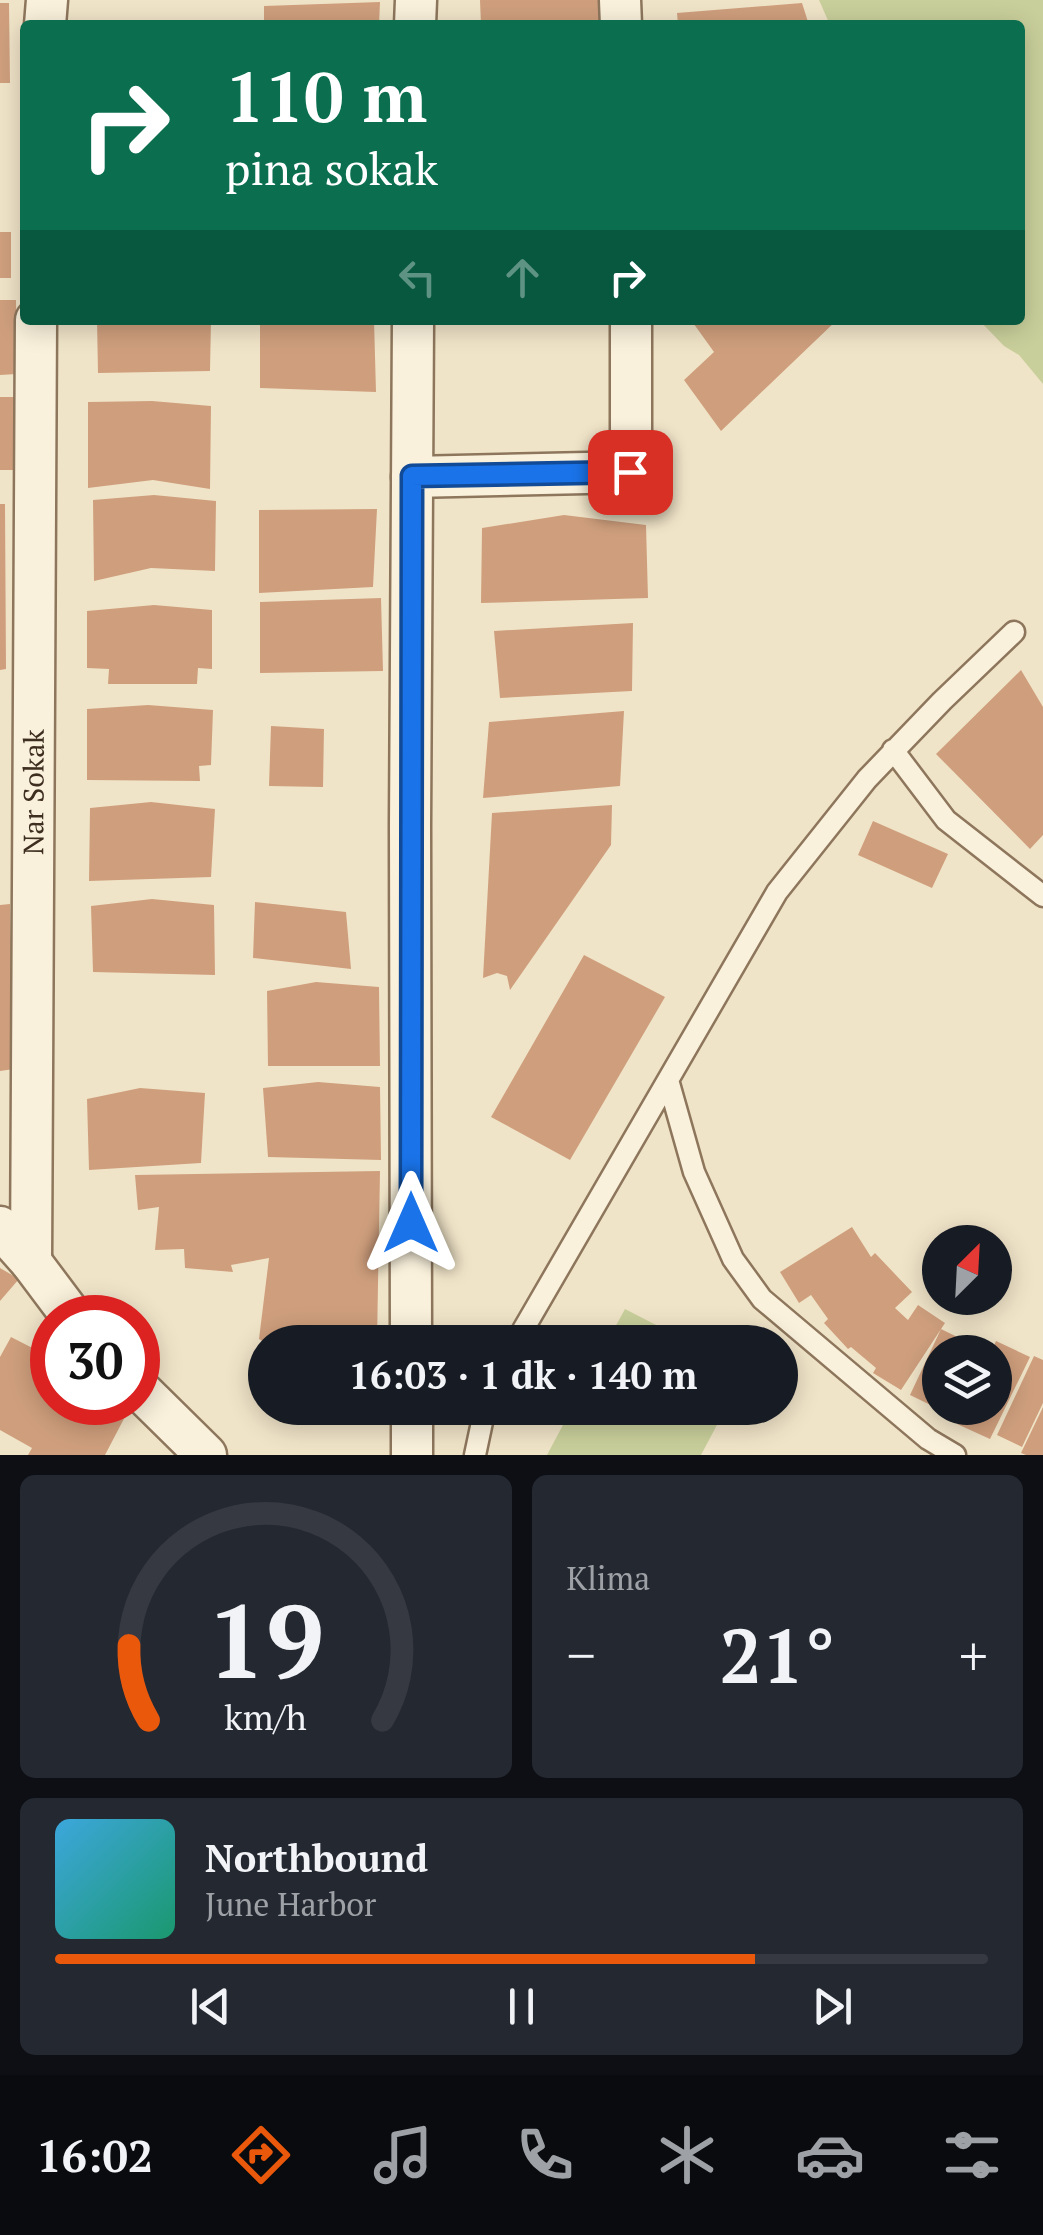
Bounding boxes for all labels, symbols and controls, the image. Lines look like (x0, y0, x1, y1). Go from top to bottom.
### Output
text: 110 m (225, 49, 427, 142)
icon: right (60, 60, 190, 190)
text: pina sokak (225, 138, 438, 198)
icon: left (390, 250, 445, 305)
icon: ahead (495, 250, 550, 305)
icon: right (600, 250, 655, 305)
pin (588, 430, 673, 515)
icon: arrive (603, 445, 658, 500)
street label: Nar Sokak (14, 728, 52, 855)
position arrow (359, 1171, 463, 1275)
north arrow (922, 1225, 1012, 1315)
map controls (922, 1225, 1012, 1425)
speed limit sign: 30 (30, 1295, 160, 1425)
button: layers (922, 1335, 1012, 1425)
text: 16:03 · 1 dk · 140 m (349, 1350, 697, 1400)
text: Klima (567, 1557, 650, 1599)
text: 19 (207, 1570, 325, 1708)
text: 21° (719, 1605, 835, 1704)
text: − (567, 1618, 596, 1691)
text: + (959, 1618, 988, 1691)
text: km/h (224, 1693, 307, 1740)
text: Northbound (205, 1833, 428, 1883)
text: June Harbor (205, 1883, 376, 1925)
icon: previous (183, 1979, 238, 2034)
icon: pause (494, 1979, 549, 2034)
icon: next (805, 1979, 860, 2034)
icon: directions (226, 2120, 296, 2190)
icon: music (368, 2120, 438, 2190)
icon: phone (510, 2120, 580, 2190)
icon: climate (652, 2120, 722, 2190)
icon: car (795, 2120, 865, 2190)
icon: filters (937, 2120, 1007, 2190)
text: 16:02 (36, 2125, 153, 2185)

